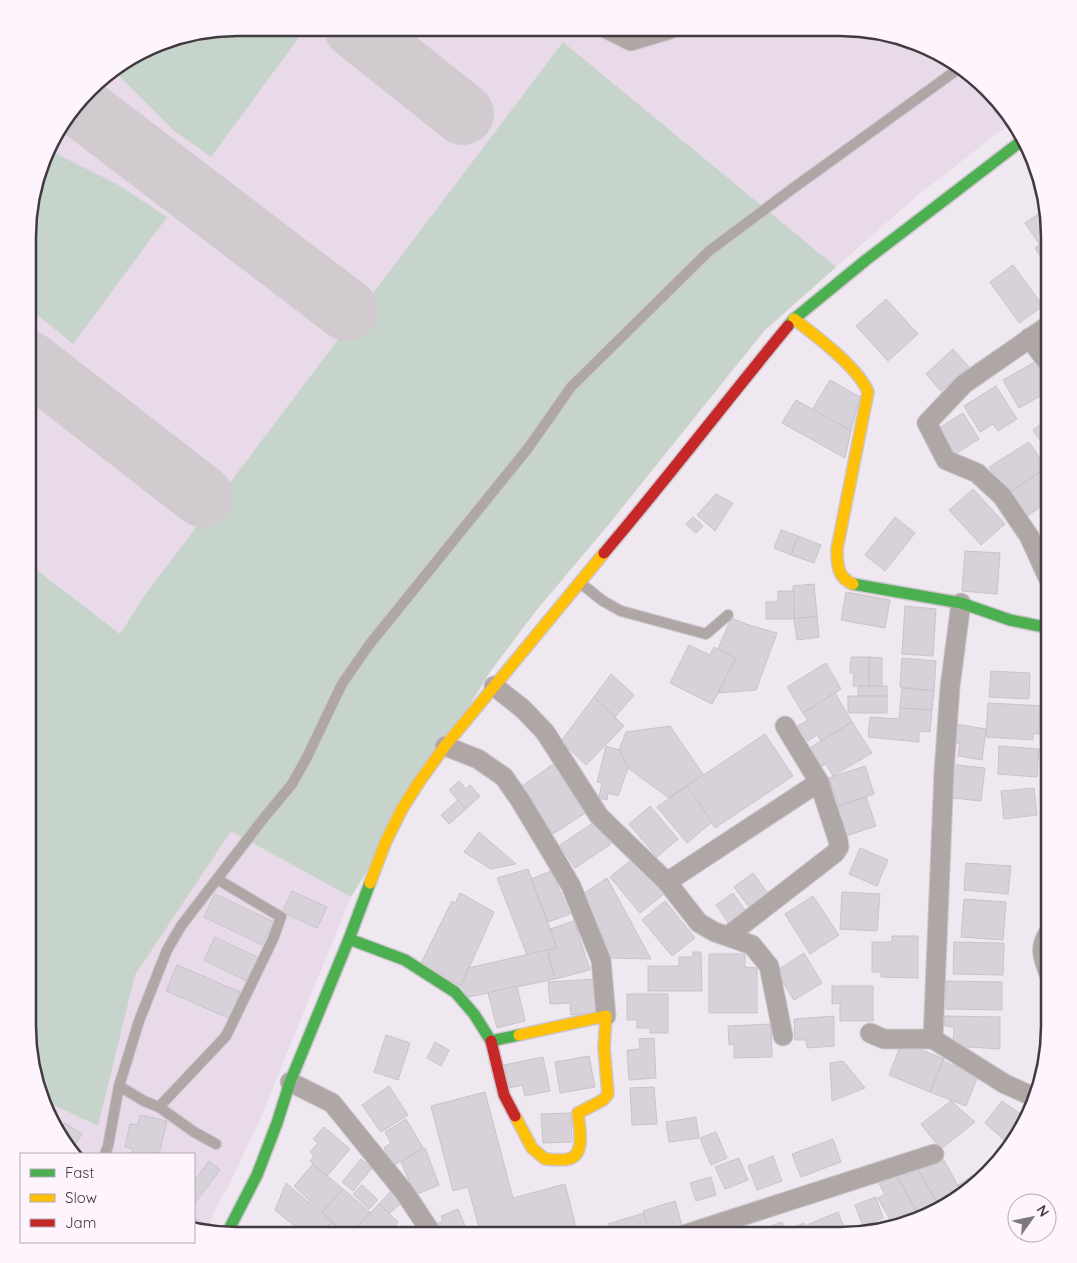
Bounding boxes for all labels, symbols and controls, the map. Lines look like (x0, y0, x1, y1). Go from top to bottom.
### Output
legend (20, 1153, 195, 1243)
text: Fast (65, 1163, 94, 1182)
text: Slow (65, 1188, 97, 1207)
north arrow (1007, 1193, 1057, 1243)
text: N (1033, 1202, 1053, 1220)
text: Jam (65, 1213, 96, 1232)

